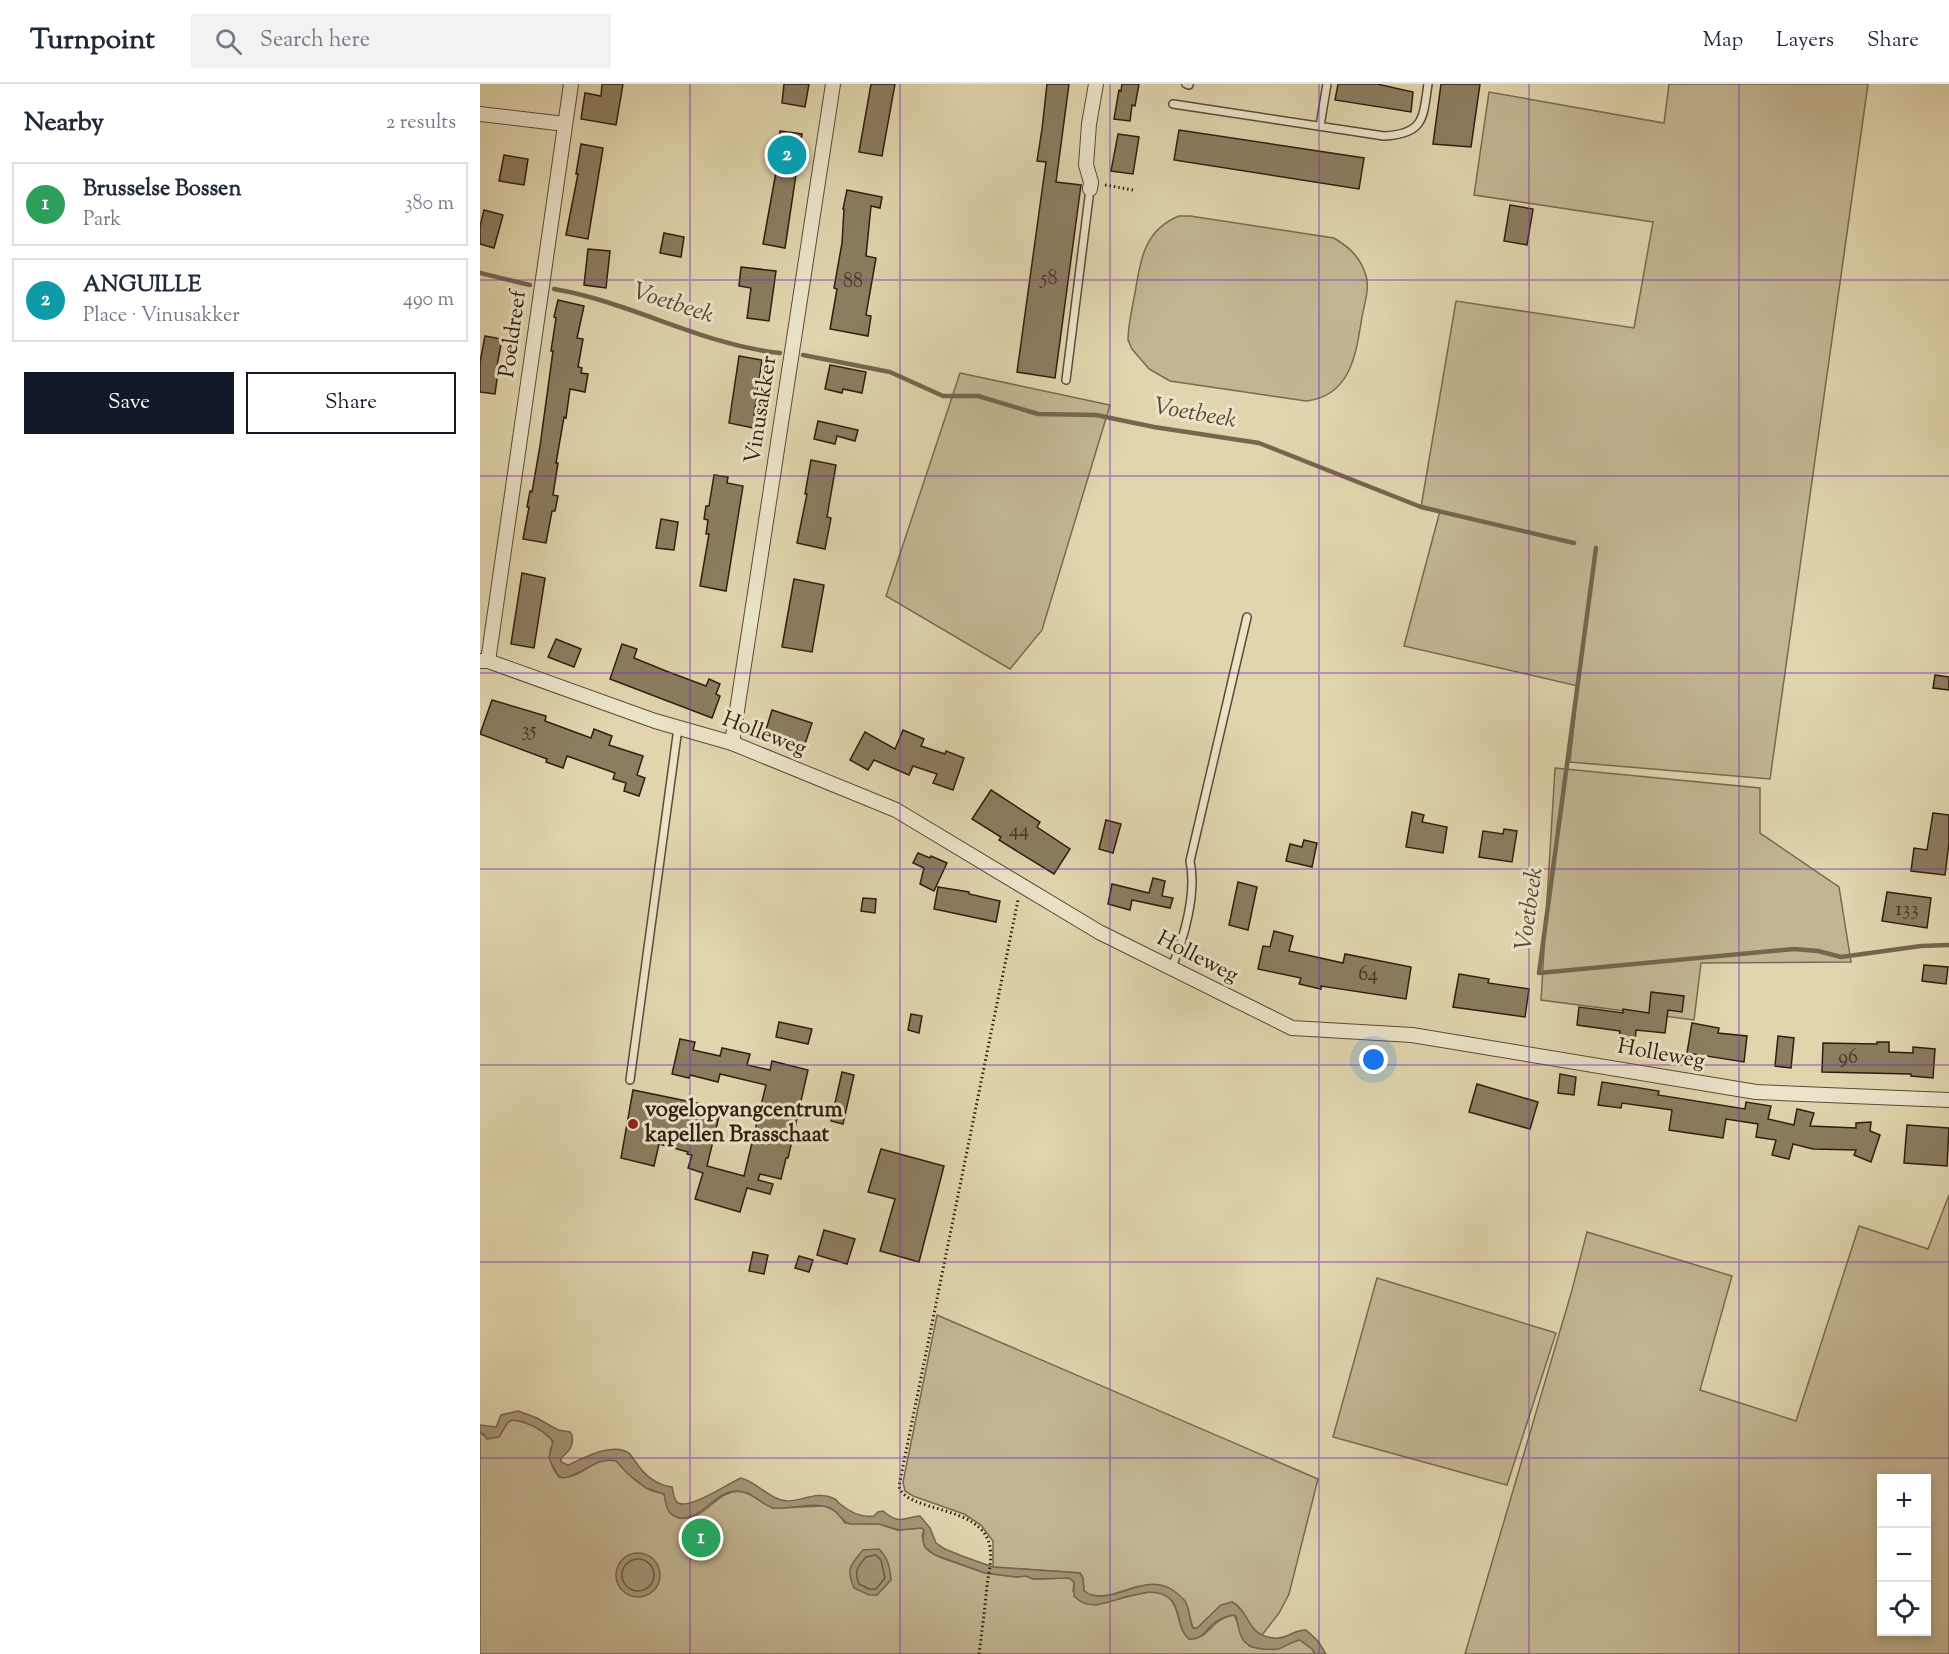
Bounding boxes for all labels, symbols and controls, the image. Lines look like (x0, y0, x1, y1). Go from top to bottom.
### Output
search box (191, 14, 611, 68)
text: Turnpoint (30, 21, 155, 61)
icon: search (212, 25, 245, 58)
text: Search here (260, 25, 370, 57)
text: Map (1703, 26, 1743, 56)
text: Layers (1776, 26, 1834, 56)
text: Share (1867, 26, 1919, 56)
text: Nearby (24, 105, 104, 142)
text: 2 results (386, 109, 456, 138)
pin: 2 (768, 132, 806, 178)
text: Brusselse Bossen (83, 174, 241, 206)
text: 1 (42, 190, 49, 219)
text: 380 m (405, 190, 454, 219)
text: Park (83, 206, 121, 235)
house number: 58 (1040, 265, 1057, 294)
house number: 88 (843, 268, 863, 297)
text: ANGUILLE (83, 270, 201, 302)
water label: Voetbeek (628, 275, 718, 333)
text: 2 (41, 286, 50, 315)
text: 490 m (403, 286, 454, 315)
street label: Poeldreef (492, 287, 536, 380)
text: Place · Vinusakker (83, 302, 240, 331)
street label: Vinusakker (738, 354, 786, 466)
button: Save (24, 372, 234, 434)
button: Share (246, 372, 456, 434)
water label: Voetbeek (1151, 390, 1239, 438)
street label: Holleweg (717, 704, 811, 766)
house number: 35 (522, 717, 537, 746)
house number: 44 (1009, 817, 1029, 846)
water label: Voetbeek (1507, 865, 1553, 953)
house number: 133 (1896, 896, 1918, 925)
street label: Holleweg (1150, 924, 1244, 992)
house number: 64 (1358, 961, 1378, 990)
street label: Holleweg (1615, 1032, 1707, 1078)
house number: 96 (1838, 1044, 1858, 1073)
your location (1359, 1045, 1388, 1074)
place label: vogelopvangcentrum kapellen Brasschaat (644, 1095, 843, 1152)
marker: vogelopvangcentrum kapellen Brasschaat (626, 1117, 640, 1131)
map controls (1877, 1474, 1931, 1636)
button: + (1877, 1474, 1931, 1528)
pin: 1 (682, 1516, 720, 1560)
button: − (1877, 1528, 1931, 1582)
button: locate (1877, 1582, 1931, 1636)

